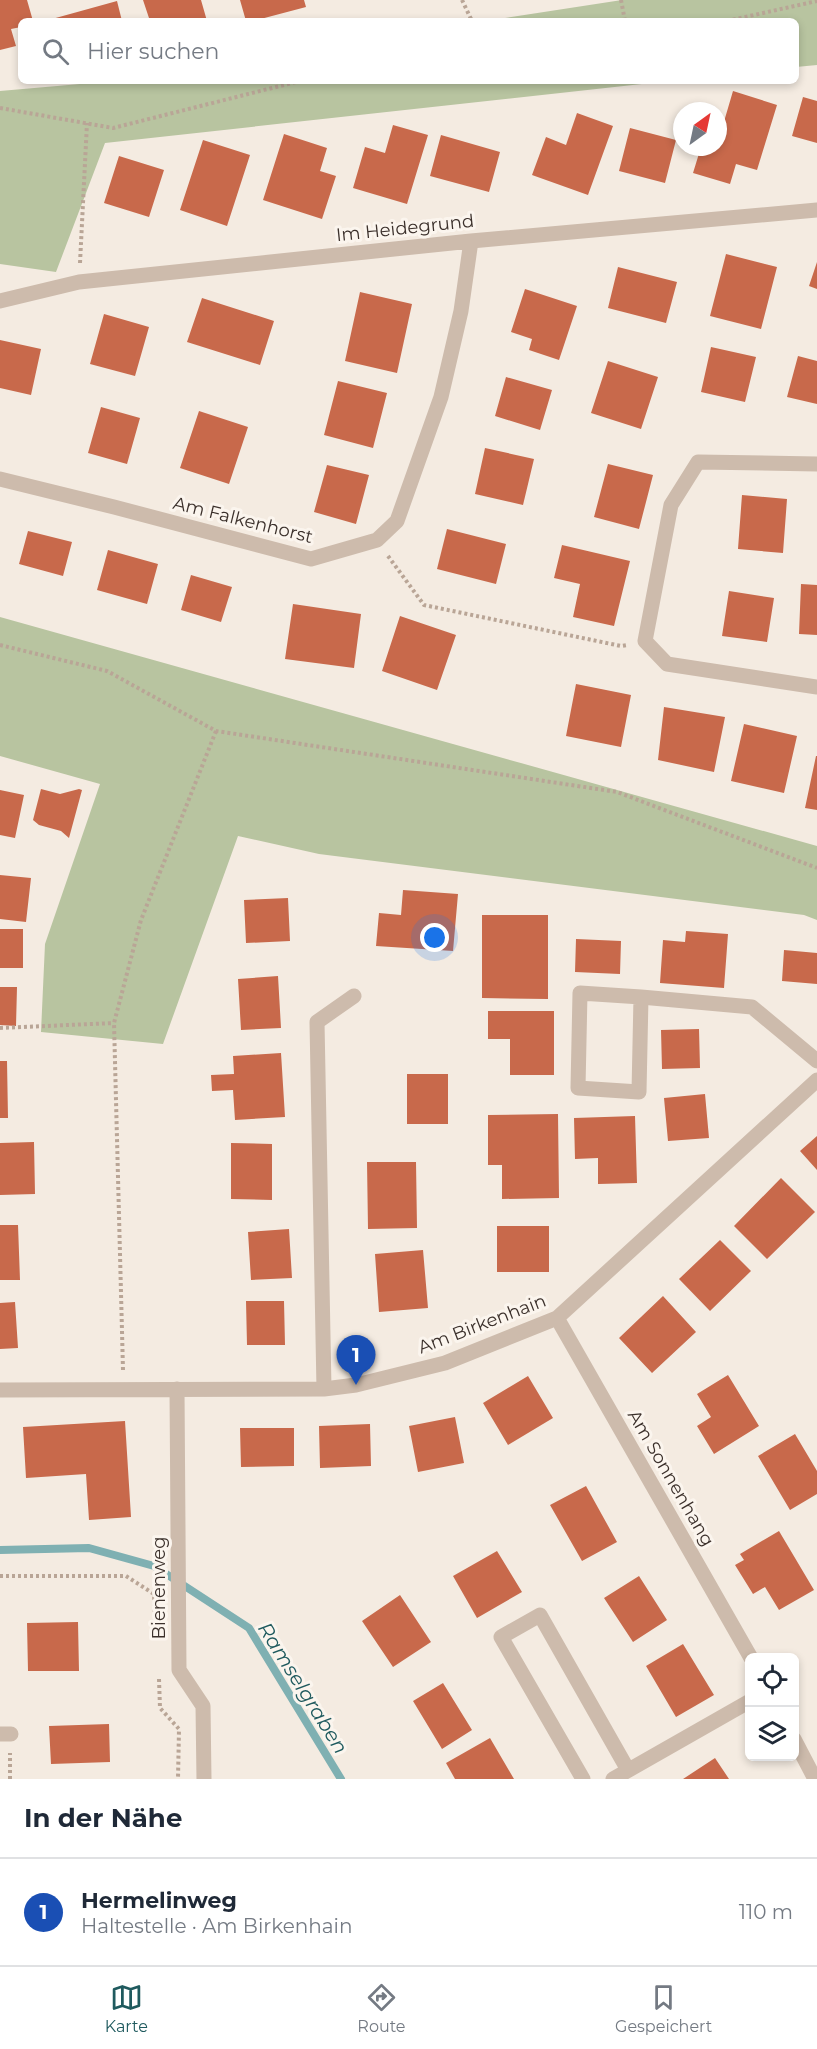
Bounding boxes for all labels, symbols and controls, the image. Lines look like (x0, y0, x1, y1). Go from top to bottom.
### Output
search box (18, 18, 799, 84)
icon: search (39, 35, 72, 68)
text: Hier suchen (87, 38, 219, 65)
north arrow (673, 102, 727, 156)
street label: Im Heidegrund (335, 210, 475, 246)
street label: Am Falkenhorst (171, 492, 315, 548)
your location (420, 923, 449, 952)
street label: Am Birkenhain (415, 1289, 549, 1359)
pin: 1 (336, 1336, 376, 1385)
street label: Am Sonnenhang (623, 1406, 719, 1550)
street label: Bienenweg (148, 1536, 170, 1640)
water label: Ramselgraben (253, 1618, 353, 1758)
map controls (745, 1653, 799, 1761)
button: locate (745, 1653, 799, 1707)
button: layers (745, 1707, 799, 1761)
text: In der Nähe (24, 1802, 182, 1834)
text: Hermelinweg (81, 1887, 237, 1914)
text: 1 (40, 1900, 47, 1924)
text: 110 m (739, 1900, 793, 1924)
text: Haltestelle · Am Birkenhain (81, 1914, 353, 1938)
tab: Karte (105, 1981, 148, 2036)
tab: Route (357, 1981, 406, 2036)
tab: Gespeichert (615, 1981, 712, 2036)

